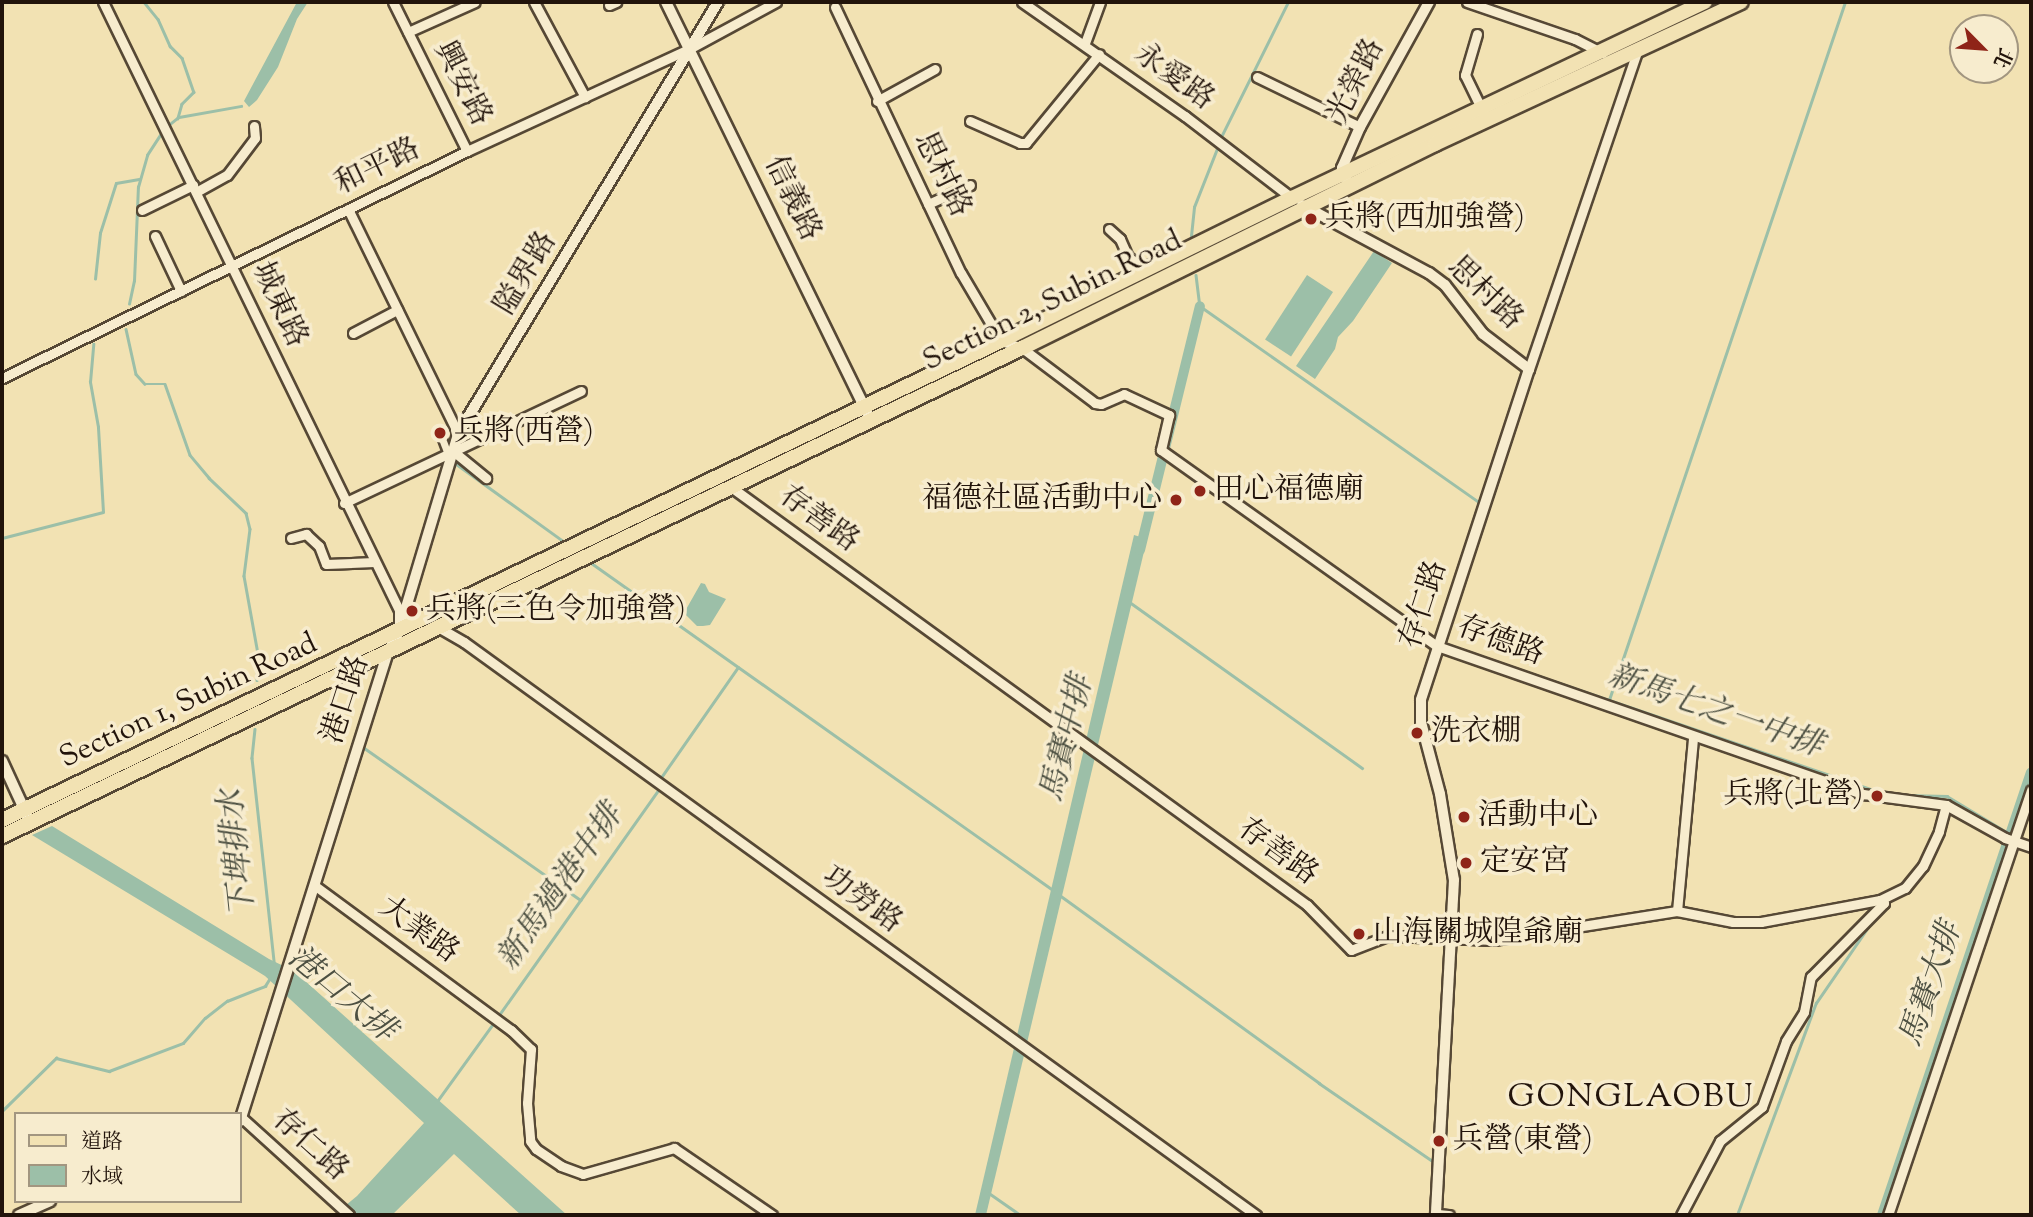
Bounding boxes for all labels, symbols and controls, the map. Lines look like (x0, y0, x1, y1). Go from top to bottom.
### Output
north arrow (1949, 14, 2019, 84)
street label: 光榮路 (1321, 34, 1393, 130)
street label: 興安路 (425, 36, 497, 132)
street label: 永愛路 (1126, 37, 1220, 119)
text: 北 (1985, 43, 2018, 72)
street label: 思村路 (905, 127, 977, 223)
street label: 和平路 (330, 132, 426, 204)
street label: 信義路 (755, 151, 827, 247)
place label: 兵將(西加強營) (1325, 201, 1525, 237)
marker: 兵將(西加強營) (1303, 211, 1319, 227)
street label: Section 2, Subin Road (918, 224, 1188, 380)
street label: 隘界路 (488, 226, 566, 322)
street label: 思村路 (1439, 250, 1529, 338)
street label: 城東路 (243, 257, 313, 353)
place label: 兵將(西營) (454, 415, 594, 451)
marker: 兵將(西營) (432, 425, 448, 441)
place label: 田心福德廟 (1214, 473, 1364, 509)
street label: 存善路 (771, 479, 865, 561)
place label: 福德社區活動中心 (922, 482, 1162, 518)
marker: 田心福德廟 (1192, 483, 1208, 499)
marker: 福德社區活動中心 (1168, 492, 1184, 508)
street label: 存仁路 (1394, 557, 1456, 653)
place label: 兵將(三色令加強營) (426, 593, 686, 629)
marker: 兵將(三色令加強營) (404, 603, 420, 619)
street label: 存德路 (1452, 610, 1548, 674)
street label: Section 1, Subin Road (55, 627, 323, 777)
street label: 港口路 (316, 652, 378, 748)
water label: 新馬七之一中排 (1603, 657, 1827, 767)
water label: 馬賽中排 (1034, 672, 1102, 806)
place label: 洗衣棚 (1431, 715, 1521, 751)
marker: 洗衣棚 (1409, 725, 1425, 741)
place label: 兵將(北營) (1723, 778, 1863, 814)
water label: 下埤排水 (213, 787, 265, 919)
marker: 兵將(北營) (1869, 788, 1885, 804)
water label: 新馬過港中排 (490, 798, 632, 978)
place label: 活動中心 (1478, 799, 1598, 835)
marker: 活動中心 (1456, 809, 1472, 825)
street label: 存善路 (1230, 812, 1324, 894)
place label: 定安宮 (1480, 845, 1570, 881)
marker: 定安宮 (1458, 855, 1474, 871)
street label: 功勞路 (814, 860, 908, 942)
street label: 大業路 (371, 890, 465, 972)
place label: 山海關城隍爺廟 (1373, 916, 1583, 952)
water label: 馬賽大排 (1893, 918, 1971, 1052)
marker: 山海關城隍爺廟 (1351, 926, 1367, 942)
water label: 港口大排 (280, 939, 402, 1051)
district label: GONGLAOBU (1509, 1079, 1753, 1119)
street label: 存仁路 (264, 1103, 354, 1189)
legend (14, 1112, 242, 1203)
place label: 兵營(東營) (1453, 1123, 1593, 1159)
text: 道路 (81, 1128, 123, 1158)
marker: 兵營(東營) (1431, 1133, 1447, 1149)
text: 水域 (81, 1163, 123, 1193)

